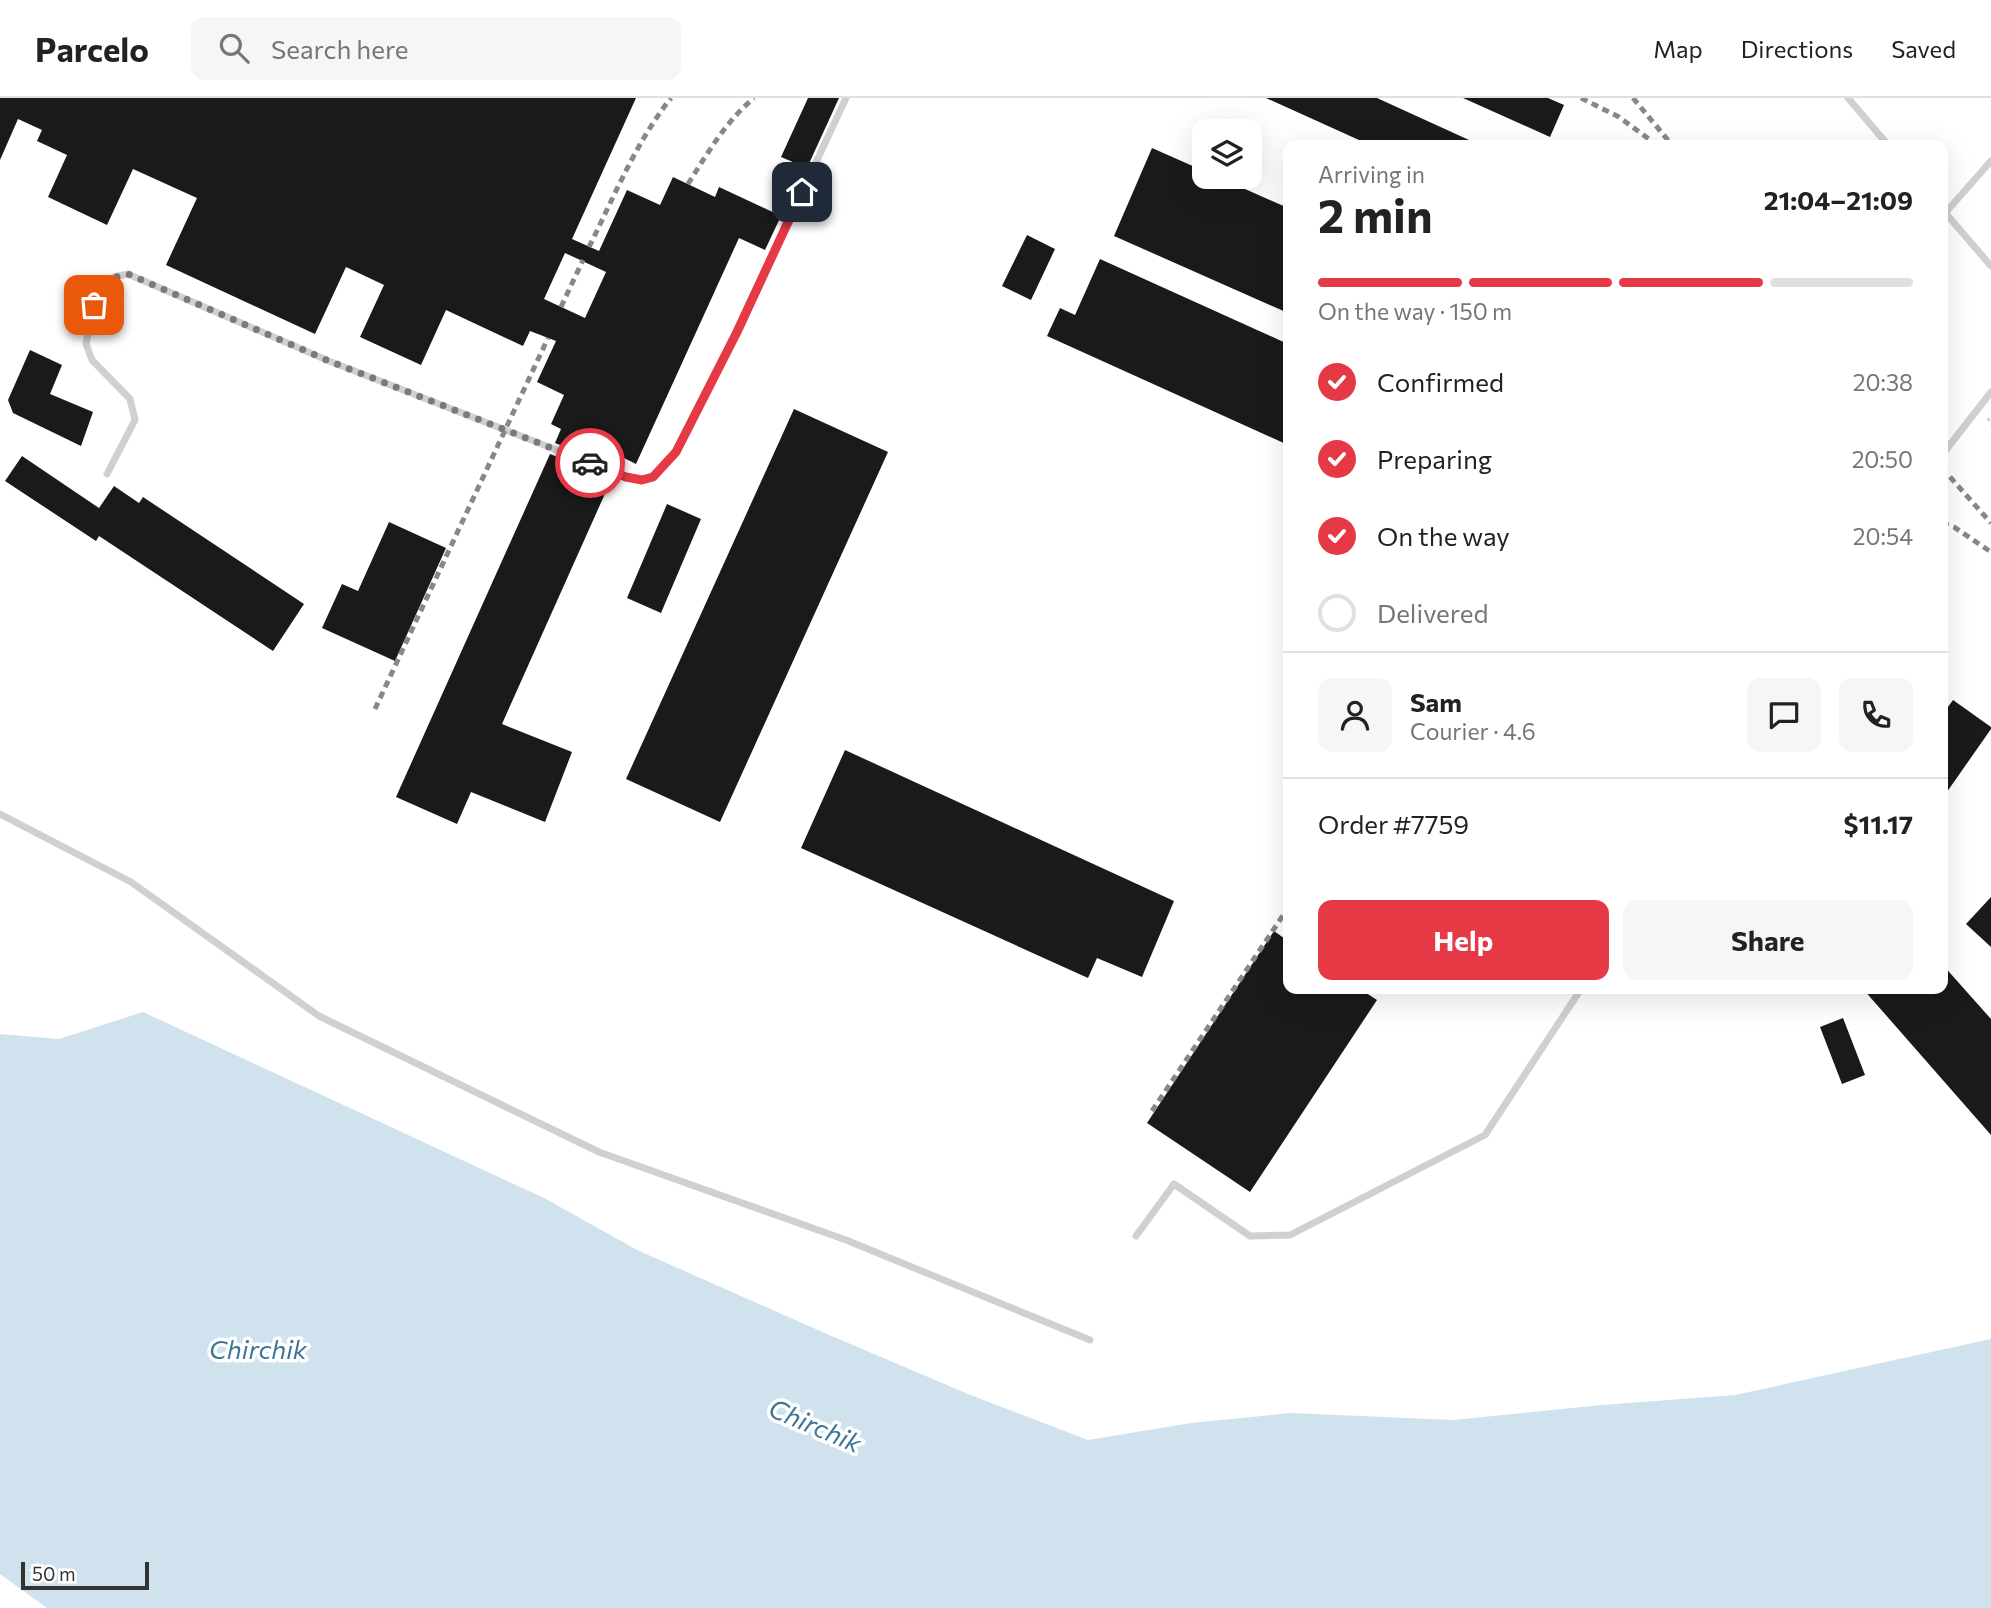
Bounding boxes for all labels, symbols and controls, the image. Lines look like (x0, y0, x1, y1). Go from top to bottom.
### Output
search box (191, 17, 681, 80)
text: Parcelo (35, 28, 149, 69)
icon: search (215, 29, 253, 67)
text: Search here (271, 33, 409, 64)
text: Map (1653, 34, 1703, 63)
text: Directions (1741, 34, 1853, 63)
text: Saved (1891, 34, 1956, 63)
map controls (1192, 119, 1262, 189)
button: layers (1192, 119, 1262, 189)
text: Arriving in (1318, 160, 1425, 188)
pin (772, 162, 832, 222)
icon: home (783, 173, 821, 211)
text: 21:04–21:09 (1764, 184, 1913, 215)
text: 2 min (1318, 186, 1433, 242)
pin (64, 275, 124, 335)
icon: bag (75, 286, 113, 324)
text: On the way · 150 m (1318, 297, 1512, 325)
icon: check (1318, 363, 1356, 401)
text: Confirmed (1377, 366, 1504, 397)
text: 20:38 (1853, 368, 1913, 396)
courier (555, 428, 625, 498)
icon: check (1318, 440, 1356, 478)
text: Preparing (1377, 443, 1492, 474)
icon: car (571, 444, 609, 482)
text: 20:50 (1852, 445, 1913, 473)
icon: check (1318, 517, 1356, 555)
text: On the way (1377, 520, 1510, 551)
text: 20:54 (1853, 522, 1913, 550)
text: Delivered (1377, 597, 1488, 628)
button: person (1318, 678, 1392, 752)
button: chat (1747, 678, 1821, 752)
button: phone (1839, 678, 1913, 752)
text: Sam (1410, 686, 1462, 717)
text: Courier · 4.6 (1410, 717, 1536, 745)
text: Order #7759 (1318, 808, 1469, 839)
text: $11.17 (1844, 808, 1913, 839)
button: Help (1318, 900, 1609, 980)
button: Share (1623, 900, 1913, 980)
water label: Chirchik (209, 1333, 308, 1364)
water label: Chirchik (764, 1391, 868, 1458)
scale bar (21, 1559, 149, 1591)
text: 50 m (32, 1562, 76, 1585)

